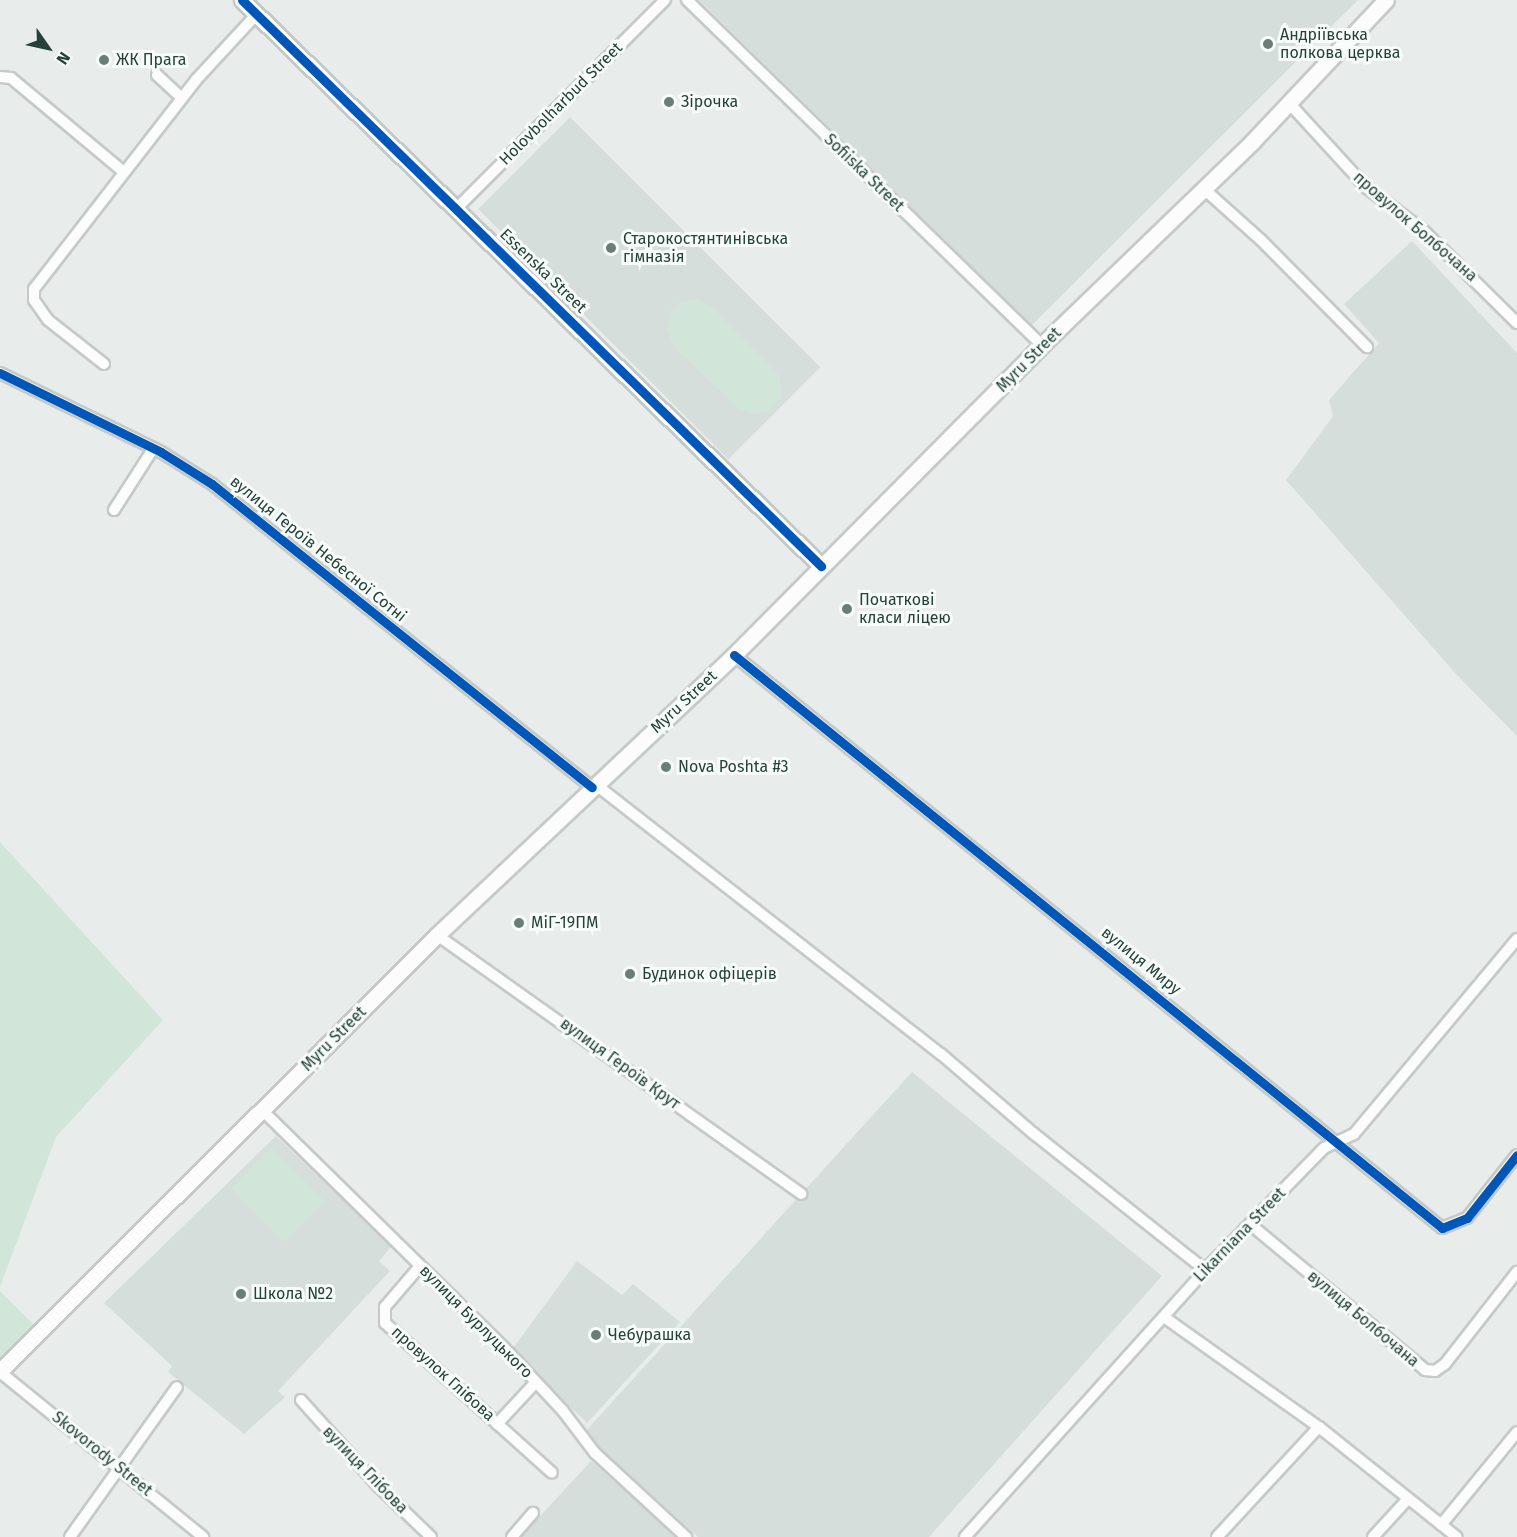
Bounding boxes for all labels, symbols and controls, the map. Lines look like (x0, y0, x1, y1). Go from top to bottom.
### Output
north arrow (18, 18, 78, 78)
place label: Андріївська полкова церква (1280, 25, 1400, 63)
marker: Андріївська полкова церква (1261, 37, 1275, 51)
street label: Holovbolharbud Street (496, 39, 626, 169)
text: N (52, 49, 74, 68)
place label: ЖК Прага (116, 50, 187, 70)
marker: ЖК Прага (97, 53, 111, 67)
place label: Зірочка (681, 92, 738, 112)
marker: Зірочка (662, 95, 676, 109)
street label: Sofiiska Street (820, 130, 908, 216)
street label: провулок Болбочана (1349, 168, 1481, 286)
street label: Essenska Street (496, 225, 590, 317)
place label: Старокостянтинівська гімназія (623, 229, 788, 267)
marker: Старокостянтинівська гімназія (604, 241, 618, 255)
street label: Myru Street (993, 324, 1065, 396)
street label: вулиця Героїв Небесної Сотні (226, 472, 410, 626)
place label: Початкові класи ліцею (859, 590, 951, 628)
marker: Початкові класи ліцею (840, 602, 854, 616)
street label: Myru Street (647, 667, 721, 737)
place label: Nova Poshta #3 (678, 757, 789, 777)
marker: Nova Poshta #3 (659, 760, 673, 774)
place label: МіГ-19ПМ (531, 913, 598, 933)
marker: МіГ-19ПМ (512, 916, 526, 930)
street label: вулиця Миру (1097, 923, 1185, 999)
place label: Будинок офіцерів (642, 964, 777, 984)
marker: Будинок офіцерів (623, 967, 637, 981)
street label: Myru Street (298, 1003, 370, 1075)
street label: вулиця Героїв Крут (556, 1014, 684, 1114)
street label: Likarniana Street (1190, 1184, 1290, 1286)
street label: вулиця Бурлуцького (415, 1261, 537, 1383)
street label: вулиця Болбочана (1303, 1267, 1423, 1371)
place label: Школа №2 (253, 1284, 333, 1304)
marker: Школа №2 (234, 1287, 248, 1301)
street label: провулок Глібова (387, 1323, 499, 1425)
place label: Чебурашка (608, 1325, 691, 1345)
marker: Чебурашка (589, 1328, 603, 1342)
street label: Skovorody Street (48, 1408, 156, 1500)
street label: вулиця Глібова (318, 1422, 412, 1518)

